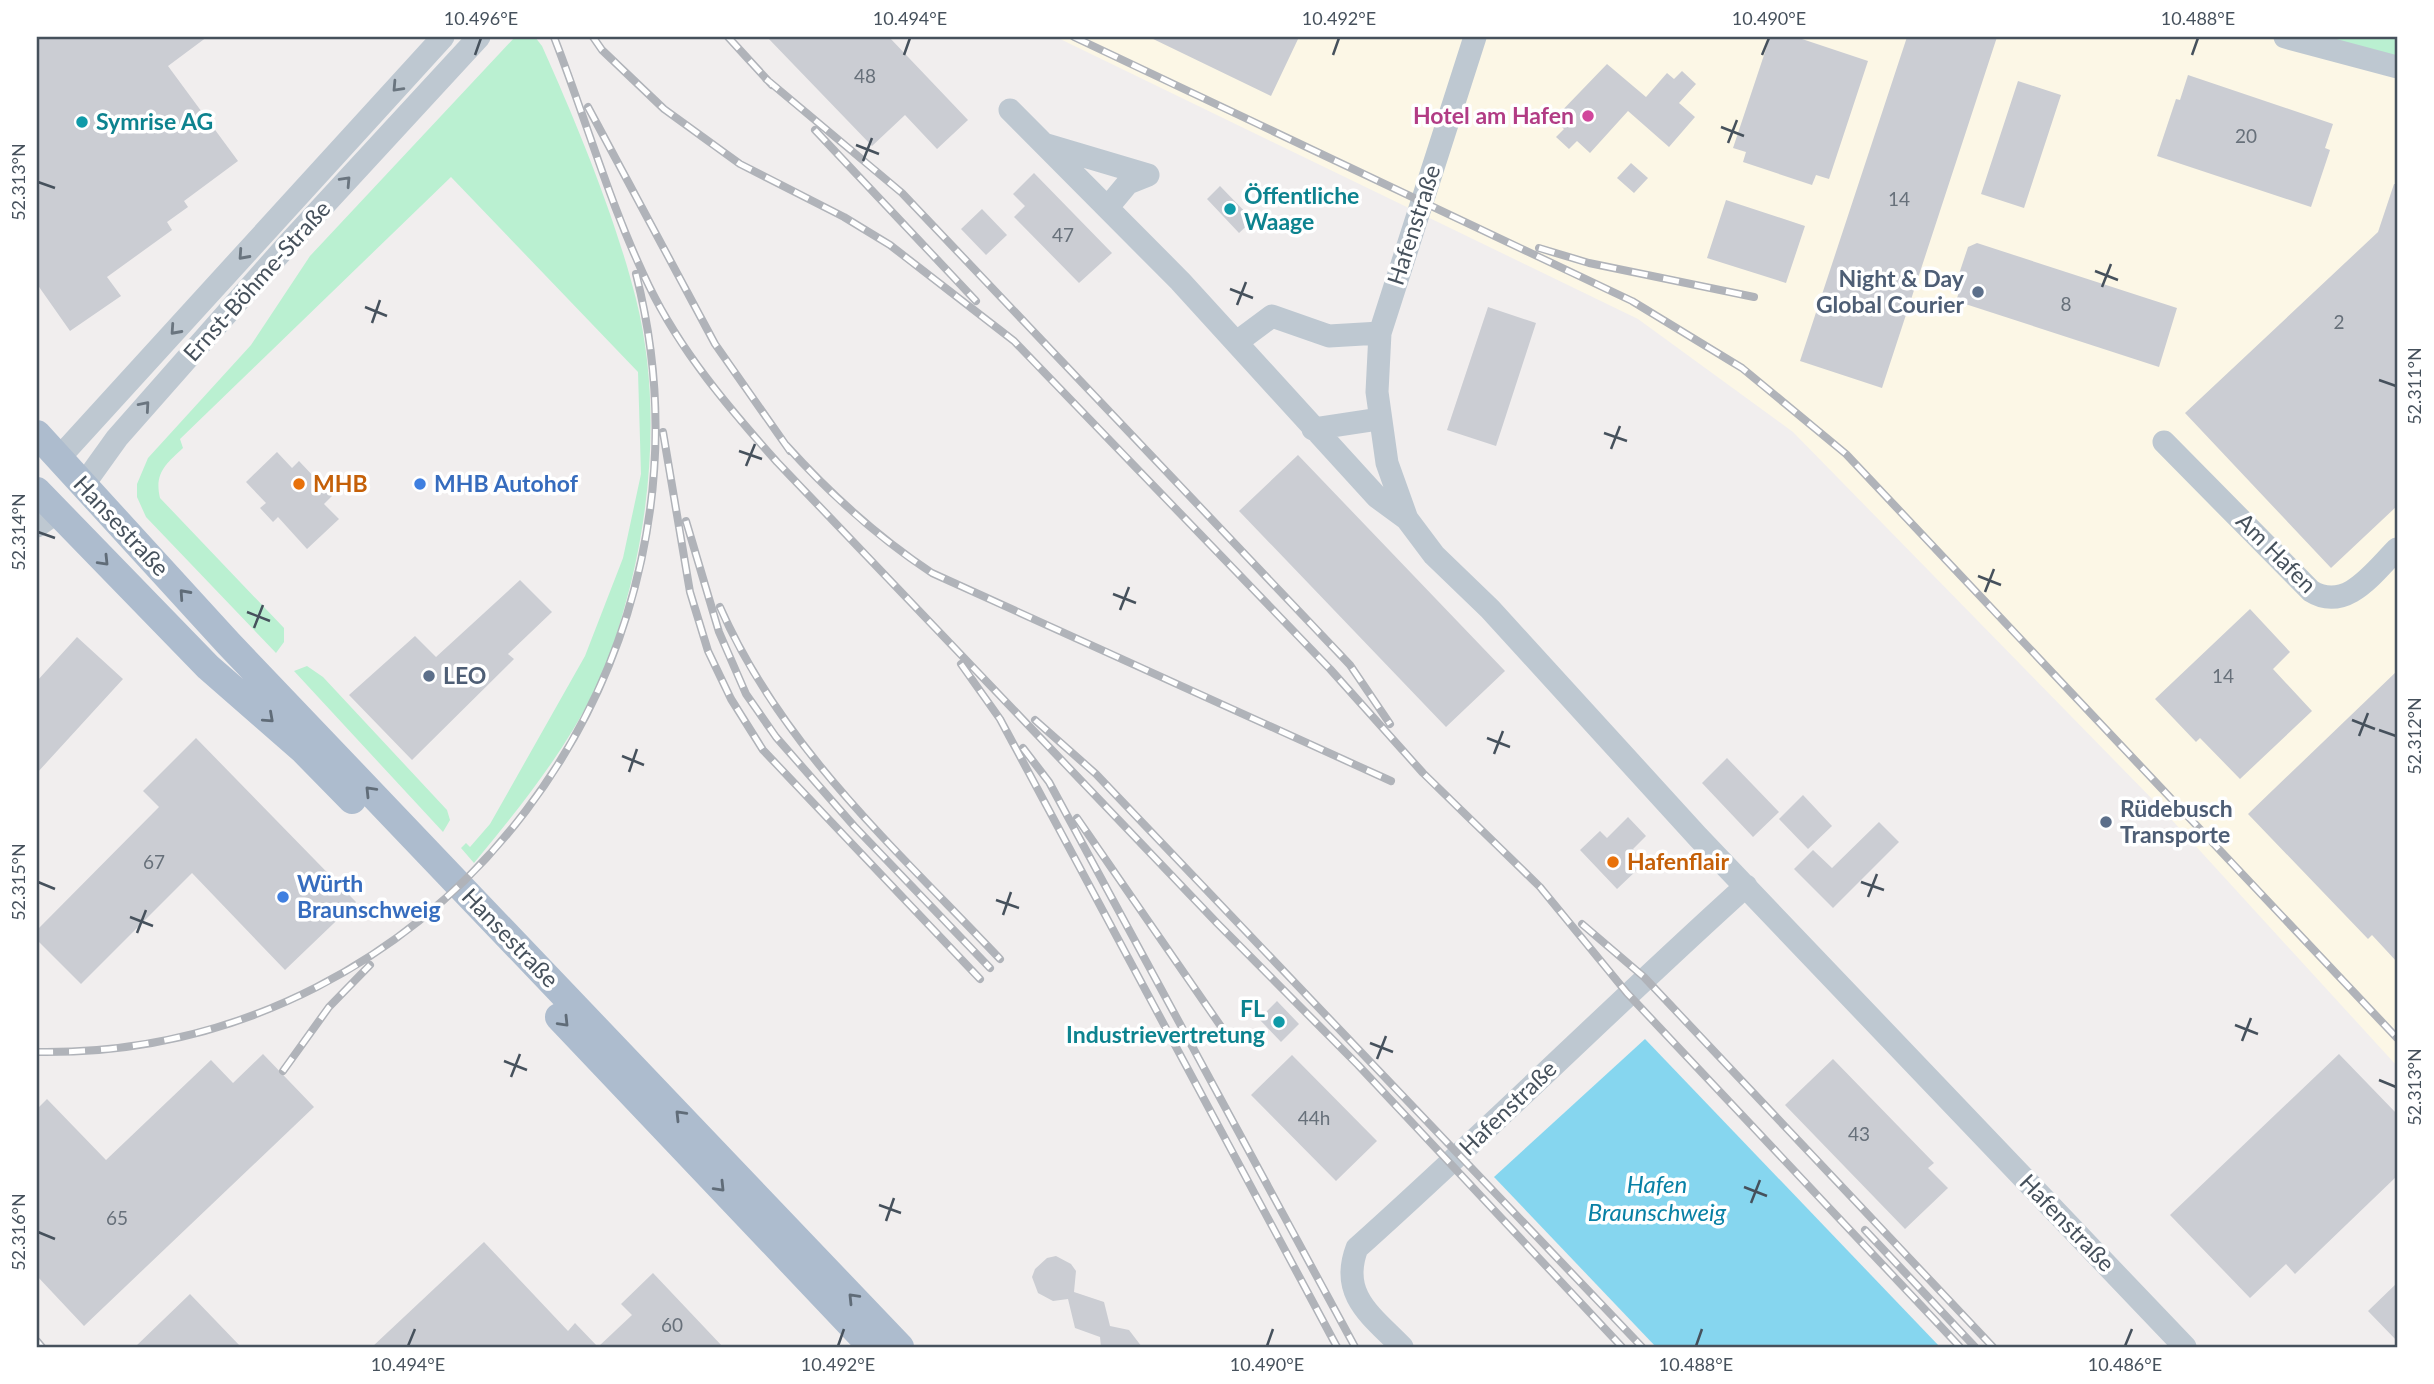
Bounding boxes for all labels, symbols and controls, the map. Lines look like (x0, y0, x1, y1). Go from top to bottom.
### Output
text: 10.496°E (444, 7, 518, 29)
text: 10.494°E (873, 7, 947, 29)
text: 10.492°E (1302, 7, 1376, 29)
text: 10.490°E (1732, 7, 1806, 29)
text: 10.488°E (2161, 7, 2235, 29)
house number: 48 (854, 64, 876, 87)
one-way arrow (392, 79, 405, 92)
place label: Hotel am Hafen (1413, 101, 1574, 129)
place label: Symrise AG (96, 107, 213, 135)
marker: Hotel am Hafen (1580, 108, 1596, 124)
marker: Symrise AG (74, 114, 90, 130)
house number: 20 (2235, 124, 2257, 147)
text: 52.313°N (7, 143, 29, 221)
street label: Hafenstraße (1381, 161, 1446, 288)
one-way arrow (337, 176, 350, 189)
place label: Öffentliche Waage (1244, 181, 1359, 235)
house number: 14 (1888, 187, 1910, 210)
street label: Ernst-Böhme-Straße (177, 194, 336, 366)
marker: Öffentliche Waage (1222, 201, 1238, 217)
house number: 47 (1052, 223, 1074, 246)
one-way arrow (239, 247, 251, 260)
place label: Night & Day Global Courier (1816, 264, 1965, 318)
marker: Night & Day Global Courier (1970, 284, 1986, 300)
house number: 8 (2060, 292, 2072, 315)
house number: 2 (2333, 310, 2345, 333)
one-way arrow (171, 322, 183, 335)
text: 52.311°N (2403, 347, 2425, 425)
one-way arrow (137, 401, 150, 414)
street label: Hansestraße (68, 469, 175, 581)
place label: MHB (313, 469, 368, 497)
place label: MHB Autohof (434, 469, 579, 497)
marker: MHB (291, 476, 307, 492)
marker: MHB Autohof (412, 476, 428, 492)
text: 52.314°N (7, 493, 29, 571)
street label: Am Hafen (2231, 507, 2322, 598)
one-way arrow (96, 553, 109, 566)
one-way arrow (179, 589, 192, 602)
place label: LEO (443, 661, 486, 689)
house number: 14 (2212, 664, 2234, 687)
marker: LEO (421, 668, 437, 684)
text: 52.312°N (2403, 697, 2425, 775)
one-way arrow (261, 710, 274, 723)
one-way arrow (365, 786, 378, 799)
place label: Rüdebusch Transporte (2120, 794, 2233, 848)
marker: Rüdebusch Transporte (2098, 814, 2114, 830)
text: 52.315°N (7, 843, 29, 921)
place label: Hafenflair (1627, 847, 1729, 875)
house number: 67 (143, 850, 165, 873)
marker: Hafenflair (1605, 854, 1621, 870)
place label: Würth Braunschweig (297, 869, 441, 923)
street label: Hansestraße (457, 882, 565, 993)
marker: Würth Braunschweig (275, 889, 291, 905)
place label: FL Industrievertretung (1066, 994, 1265, 1048)
one-way arrow (555, 1014, 568, 1027)
marker: FL Industrievertretung (1271, 1014, 1287, 1030)
text: 52.313°N (2403, 1048, 2425, 1126)
street label: Hafenstraße (1453, 1054, 1562, 1161)
house number: 44h (1298, 1106, 1330, 1129)
one-way arrow (675, 1110, 688, 1123)
house number: 43 (1848, 1122, 1870, 1145)
street label: Hafenstraße (2014, 1168, 2121, 1277)
water label: Hafen Braunschweig (1588, 1169, 1727, 1226)
one-way arrow (712, 1179, 725, 1192)
text: 52.316°N (7, 1193, 29, 1271)
house number: 65 (106, 1206, 128, 1229)
one-way arrow (849, 1293, 862, 1306)
house number: 60 (661, 1313, 683, 1336)
text: 10.494°E (371, 1353, 445, 1375)
text: 10.492°E (801, 1353, 875, 1375)
text: 10.490°E (1230, 1353, 1304, 1375)
text: 10.488°E (1659, 1353, 1733, 1375)
text: 10.486°E (2088, 1353, 2162, 1375)

